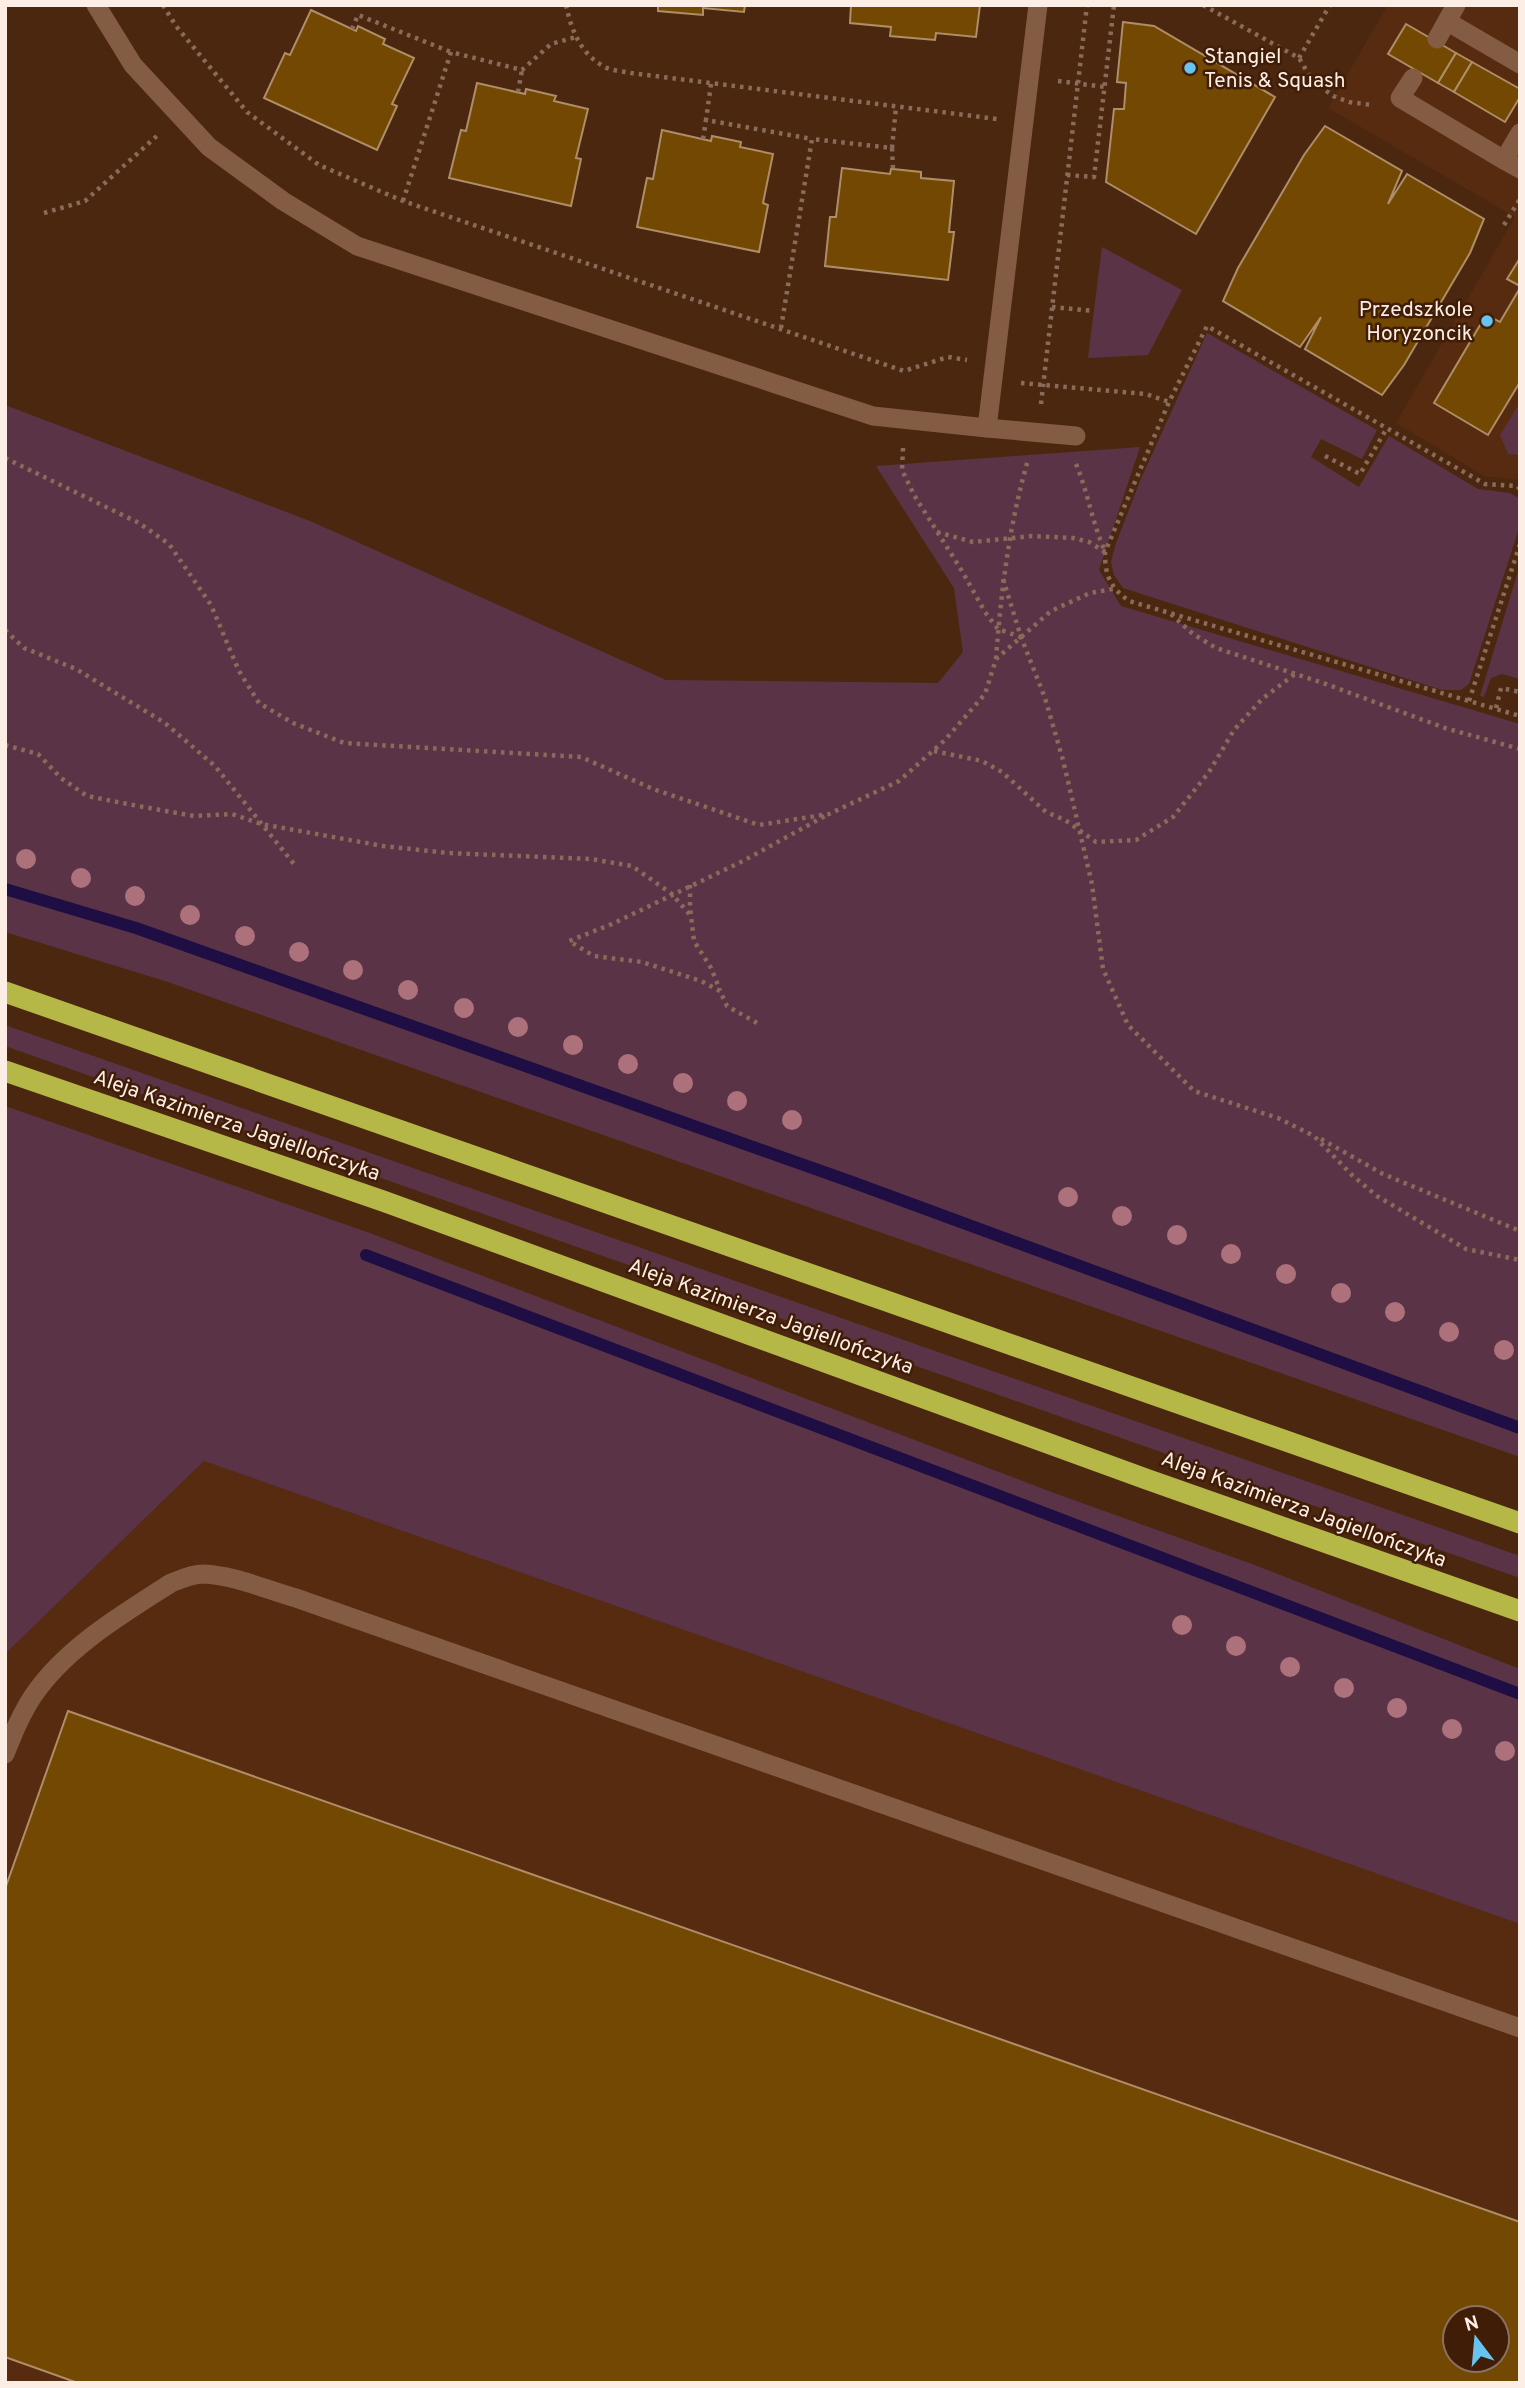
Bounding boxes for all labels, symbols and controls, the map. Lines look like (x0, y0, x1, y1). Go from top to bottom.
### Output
place label: Stangiel Tenis & Squash (1204, 44, 1346, 95)
marker: Stangiel Tenis & Squash (1182, 60, 1198, 76)
place label: Przedszkole Horyzoncik (1359, 297, 1473, 348)
marker: Przedszkole Horyzoncik (1479, 313, 1495, 329)
street label: Aleja Kazimierza Jagiellończyka (90, 1065, 383, 1188)
street label: Aleja Kazimierza Jagiellończyka (624, 1253, 917, 1382)
street label: Aleja Kazimierza Jagiellończyka (1157, 1446, 1450, 1575)
north arrow (1441, 2304, 1511, 2374)
text: N (1462, 2311, 1482, 2338)

